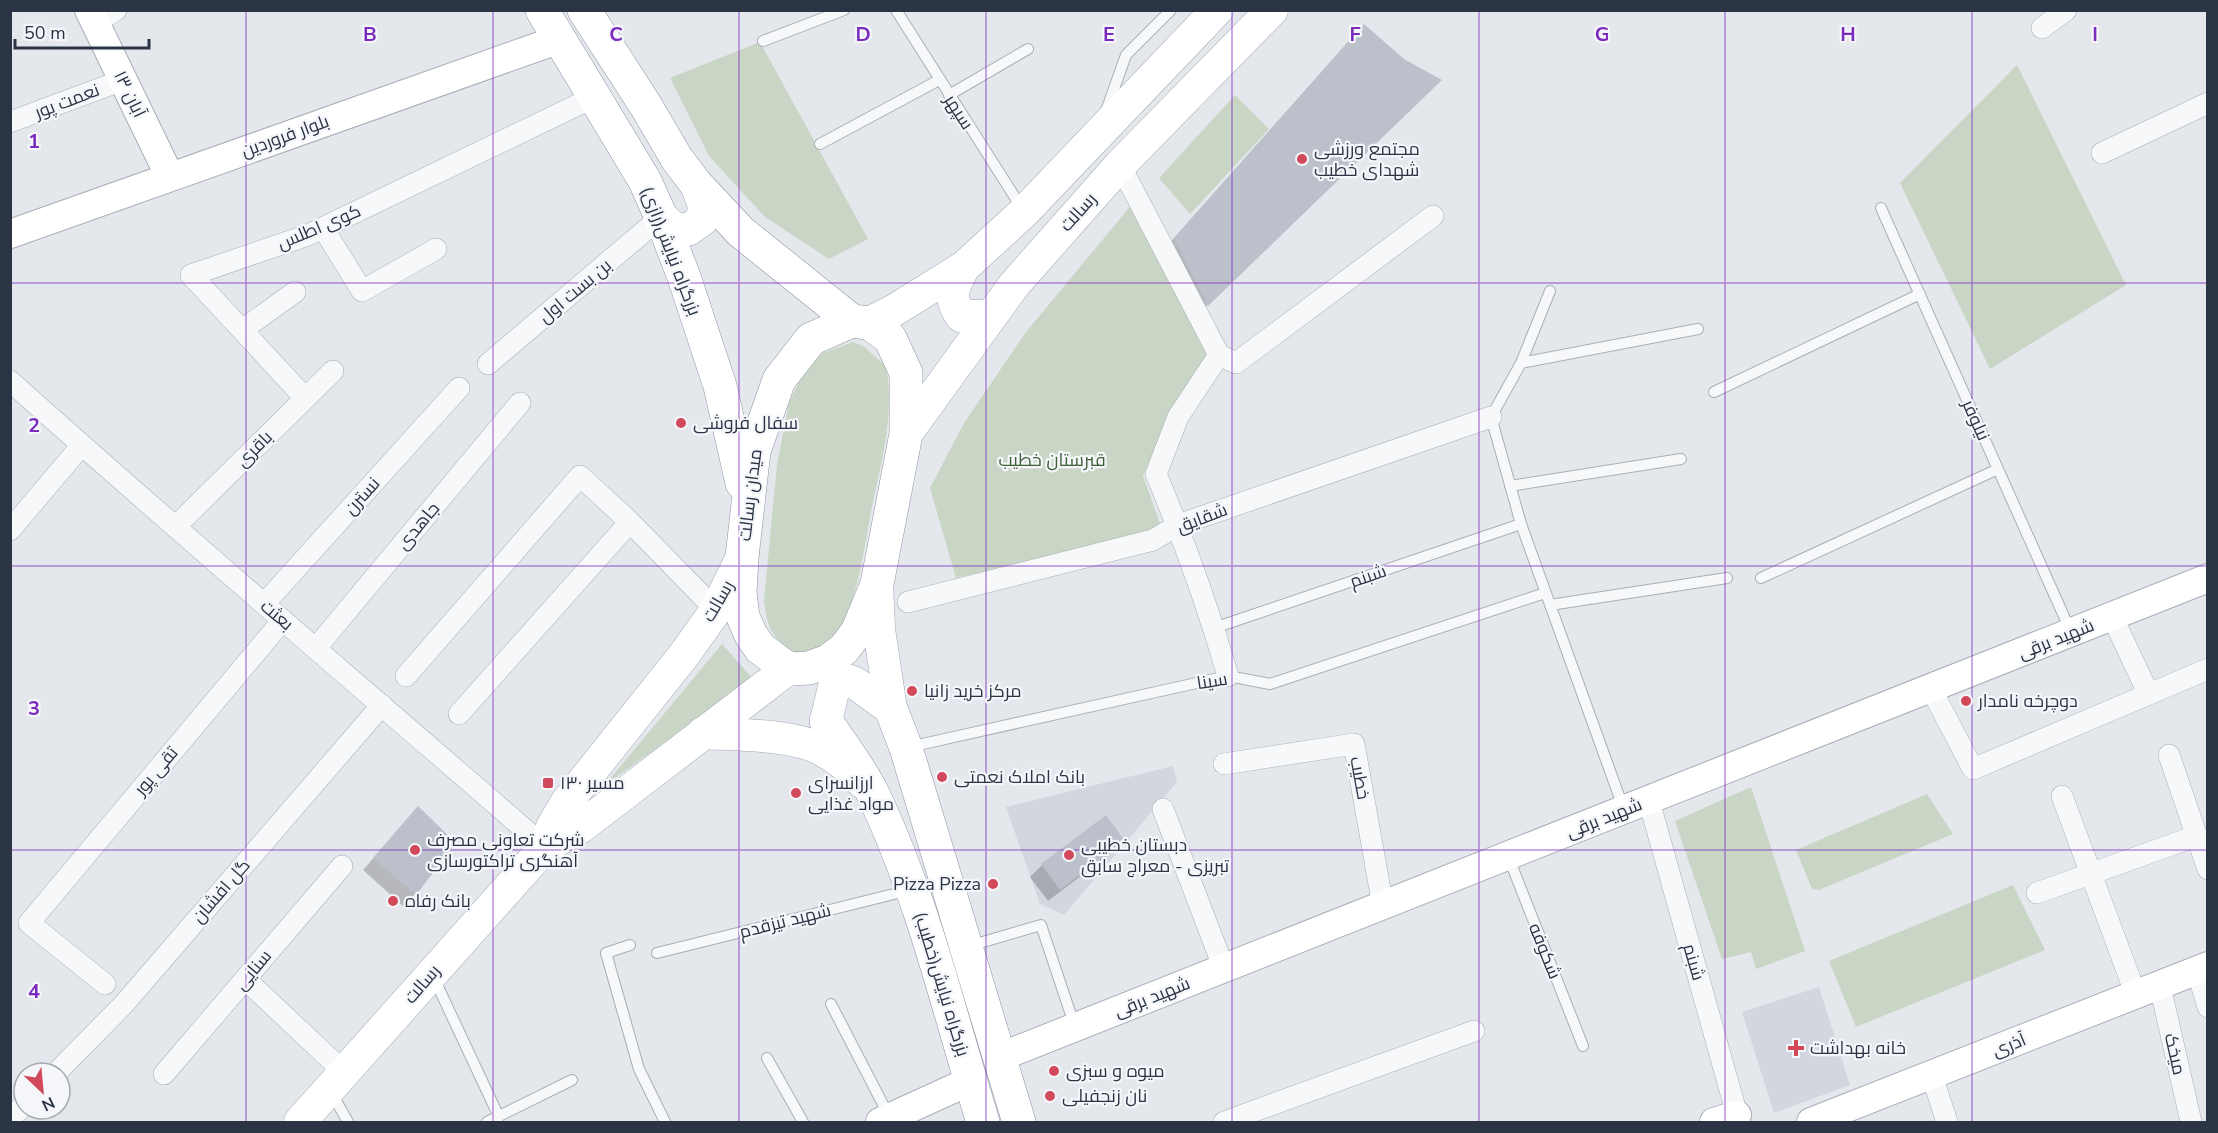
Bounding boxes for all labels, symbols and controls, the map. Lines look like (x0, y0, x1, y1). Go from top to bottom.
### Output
scale bar (15, 12, 148, 50)
text: 50 m (24, 21, 66, 45)
text: B (363, 21, 377, 48)
text: C (609, 21, 623, 48)
text: D (855, 21, 871, 48)
text: E (1103, 21, 1115, 48)
text: F (1349, 21, 1361, 48)
text: G (1595, 21, 1609, 48)
text: H (1840, 21, 1856, 48)
text: I (2092, 21, 2098, 48)
street label: ۱۳ آبان (108, 67, 152, 122)
street label: نعمت پور (30, 78, 103, 125)
street label: سپهر (938, 89, 979, 134)
street label: بلوار فروردین (238, 109, 332, 163)
text: 1 (28, 128, 40, 155)
place label: مجتمع ورزشی شهدای خطیب (1314, 137, 1420, 182)
marker: مجتمع ورزشی شهدای خطیب (1295, 152, 1309, 166)
street label: بزرگراه نیایش(رازی) (635, 183, 707, 319)
street label: رسالت (1054, 187, 1102, 237)
street label: کوی اطلس (274, 199, 364, 255)
street label: بن بست اول (533, 253, 617, 329)
street label: نیلوفر (1956, 395, 1996, 444)
place label: سفال فروشی (693, 411, 798, 435)
text: 2 (28, 412, 40, 439)
marker: سفال فروشی (674, 416, 688, 430)
street label: باقری (230, 425, 278, 473)
street label: میدان رسالت (732, 448, 768, 542)
park label: قبرستان خطیب (998, 448, 1106, 472)
street label: نسترن (339, 472, 385, 520)
street label: جاهدی (391, 497, 445, 555)
street label: شقایق (1173, 497, 1231, 539)
street label: شبنم (1346, 559, 1390, 593)
street label: رسالت (696, 576, 740, 626)
street label: بعثت (255, 594, 299, 636)
street label: شهید برقی (2015, 613, 2097, 665)
street label: سینا (1195, 667, 1229, 695)
place label: مرکز خرید زانیا (924, 679, 1022, 703)
marker: مرکز خرید زانیا (905, 684, 919, 698)
place label: دوچرخه نامدار (1977, 689, 2078, 713)
marker: دوچرخه نامدار (1959, 694, 1973, 708)
text: 3 (28, 695, 40, 722)
street label: تقی پور (128, 741, 184, 801)
street label: خطیب (1344, 755, 1376, 801)
place label: بانک املاک نعمتی (954, 765, 1085, 789)
marker: بانک املاک نعمتی (935, 770, 949, 784)
place label: مسیر ۱۳۰ (560, 771, 625, 795)
place label: ارزانسرای مواد غذایی (808, 771, 894, 816)
marker: مسیر ۱۳۰ (541, 776, 555, 790)
marker: ارزانسرای مواد غذایی (789, 786, 803, 800)
street label: شهید برقی (1563, 792, 1645, 844)
place label: شرکت تعاونی مصرف آهنگری تراکتورسازی (427, 828, 585, 873)
place label: دبستان خطیبی تبریزی - معراج سابق (1081, 833, 1229, 878)
marker: شرکت تعاونی مصرف آهنگری تراکتورسازی (408, 843, 422, 857)
marker: دبستان خطیبی تبریزی - معراج سابق (1062, 848, 1076, 862)
street label: گل افشان (186, 854, 256, 928)
place label: Pizza Pizza (893, 872, 981, 896)
marker: Pizza Pizza (986, 877, 1000, 891)
place label: بانک رفاه (405, 889, 471, 913)
marker: بانک رفاه (386, 894, 400, 908)
street label: شهید تیزقدم (737, 898, 833, 944)
street label: بزرگراه نیایش(خطیب) (909, 909, 975, 1059)
street label: شکوفه (1523, 919, 1567, 983)
street label: شبنم (1677, 941, 1711, 983)
street label: سنایی (229, 945, 277, 995)
street label: رسالت (398, 959, 446, 1009)
street label: شهید برقی (1111, 971, 1193, 1023)
text: 4 (28, 978, 40, 1005)
street label: آذری (1989, 1027, 2030, 1063)
street label: میخک (2159, 1031, 2191, 1077)
place label: خانه بهداشت (1810, 1036, 1906, 1060)
marker: خانه بهداشت (1787, 1039, 1805, 1057)
place label: میوه و سبزی (1066, 1059, 1165, 1083)
north arrow (12, 1061, 72, 1121)
marker: میوه و سبزی (1047, 1064, 1061, 1078)
place label: نان زنجفیلی (1062, 1084, 1147, 1108)
marker: نان زنجفیلی (1043, 1089, 1057, 1103)
text: N (38, 1091, 58, 1116)

